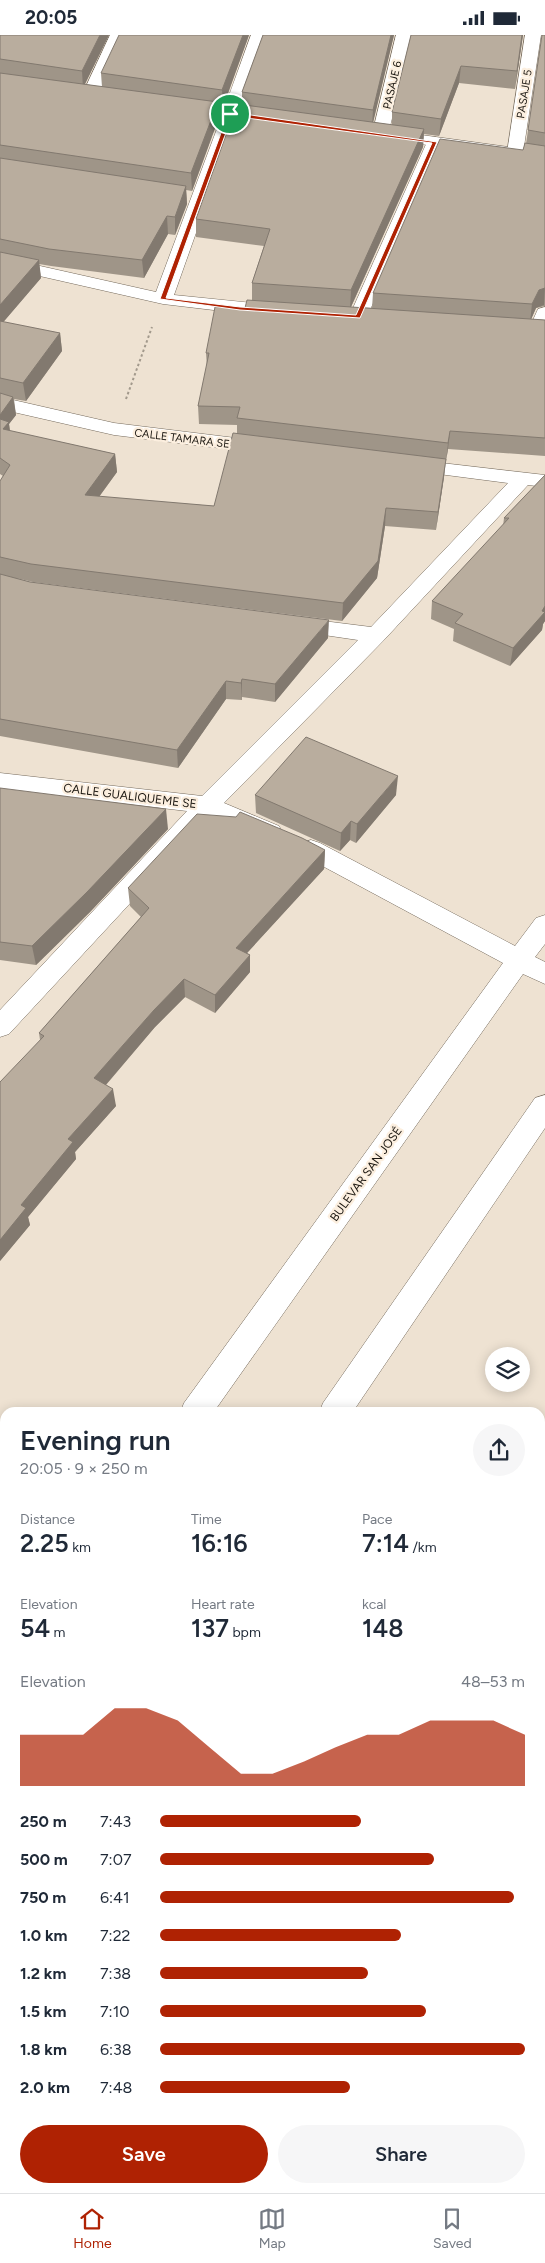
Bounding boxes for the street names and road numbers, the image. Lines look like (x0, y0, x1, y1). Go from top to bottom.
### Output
street label: PASAJE 6 (381, 60, 404, 111)
street label: PASAJE 5 (514, 69, 535, 119)
street label: CALLE TAMARA SE (134, 426, 230, 451)
street label: CALLE GUALIQUEME SE (63, 781, 197, 811)
street label: BULEVAR SAN JOSÉ (327, 1124, 405, 1224)

